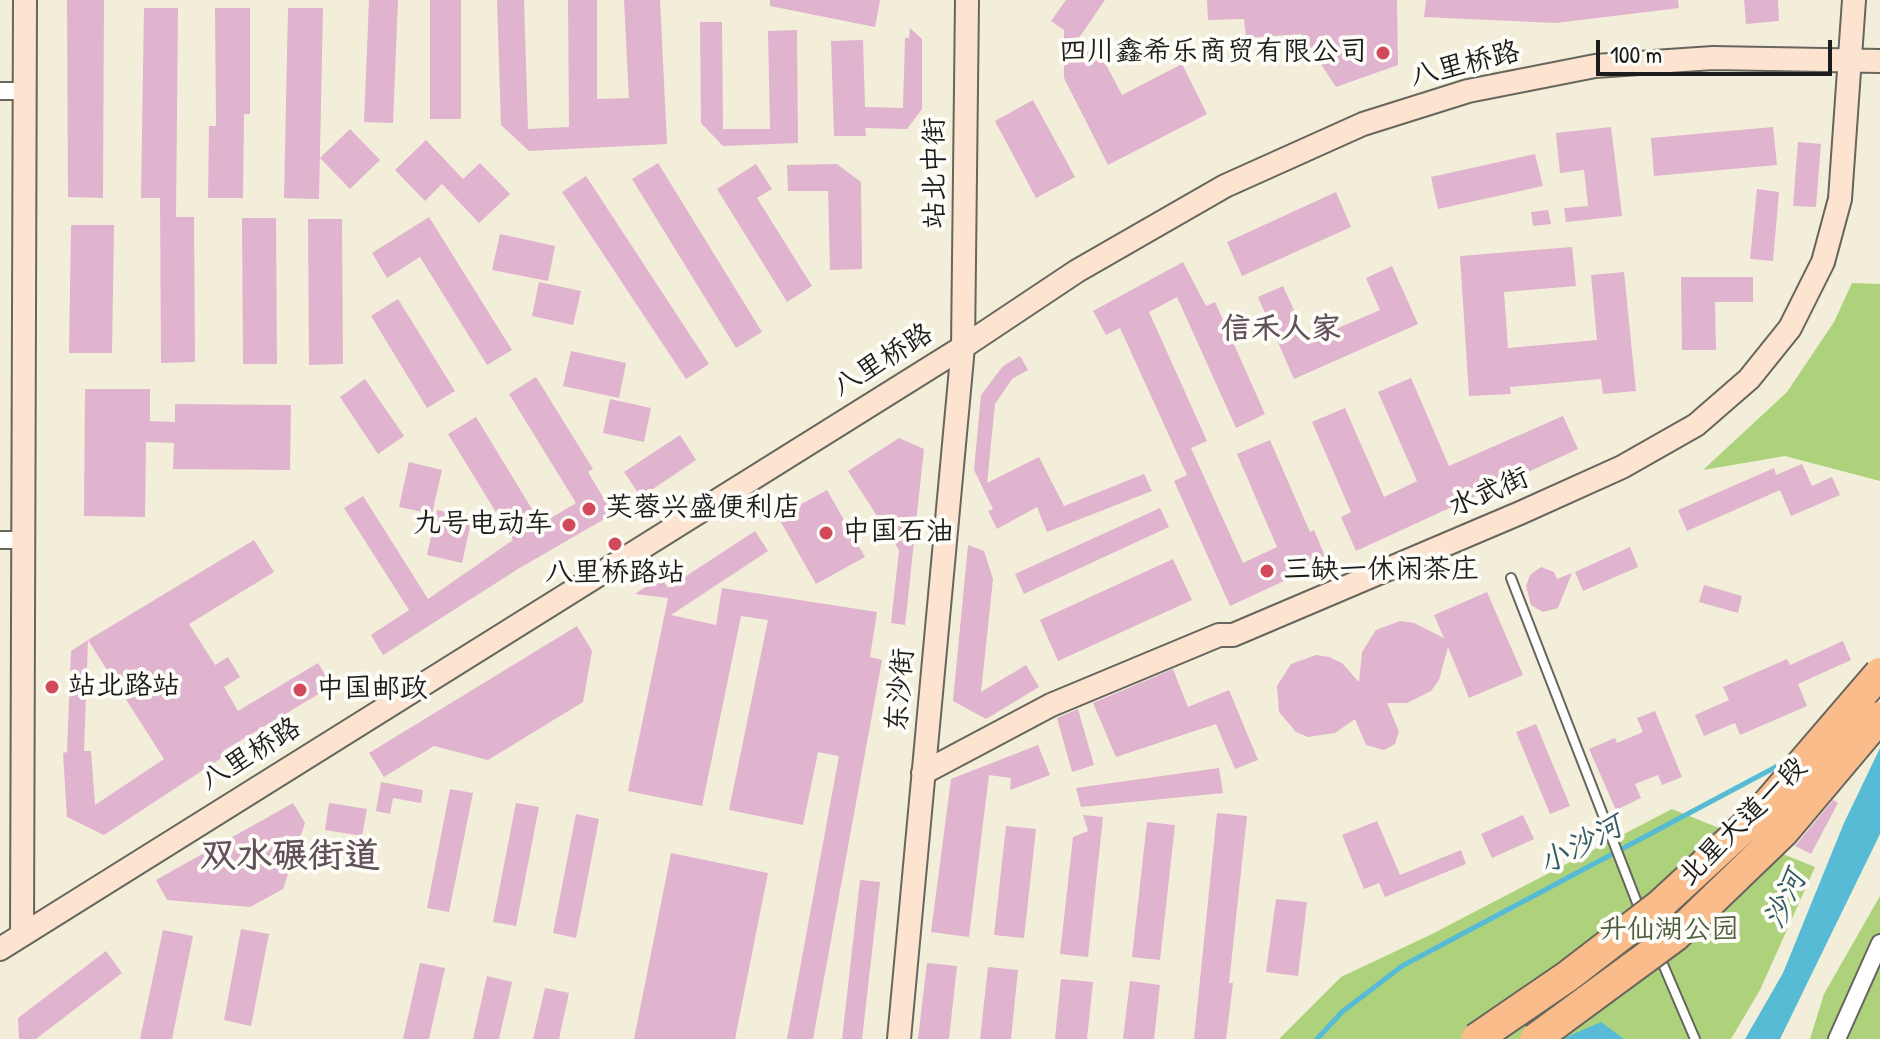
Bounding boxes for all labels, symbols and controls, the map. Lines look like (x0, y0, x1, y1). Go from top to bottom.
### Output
scale bar (1600, 24, 1836, 74)
street label: 八里桥路 (1407, 35, 1523, 95)
place label: 四川鑫希乐商贸有限公司 (1059, 36, 1367, 70)
text: 100 m (1610, 38, 1662, 70)
marker: 四川鑫希乐商贸有限公司 (1374, 44, 1392, 62)
street label: 站北中街 (919, 117, 953, 229)
district label: 信禾人家 (1221, 312, 1341, 348)
street label: 八里桥路 (827, 317, 939, 405)
street label: 水武街 (1444, 461, 1534, 525)
place label: 芙蓉兴盛便利店 (605, 492, 801, 526)
marker: 芙蓉兴盛便利店 (580, 500, 598, 518)
place label: 九号电动车 (413, 508, 553, 542)
marker: 九号电动车 (560, 516, 578, 534)
place label: 中国石油 (842, 516, 954, 550)
marker: 中国石油 (817, 524, 835, 542)
marker: 八里桥路站 (606, 535, 624, 553)
place label: 三缺一休闲茶庄 (1283, 554, 1479, 588)
place label: 八里桥路站 (545, 557, 685, 591)
marker: 三缺一休闲茶庄 (1258, 562, 1276, 580)
street label: 东沙街 (881, 647, 921, 733)
place label: 站北路站 (68, 670, 180, 704)
place label: 中国邮政 (316, 673, 428, 707)
marker: 站北路站 (43, 678, 61, 696)
marker: 中国邮政 (291, 681, 309, 699)
street label: 八里桥路 (195, 711, 307, 799)
street label: 北星大道一段 (1672, 751, 1814, 893)
water label: 小沙河 (1533, 809, 1629, 883)
district label: 双水碾街道 (200, 835, 380, 879)
water label: 沙河 (1757, 865, 1815, 935)
park label: 升仙湖公园 (1599, 914, 1739, 948)

